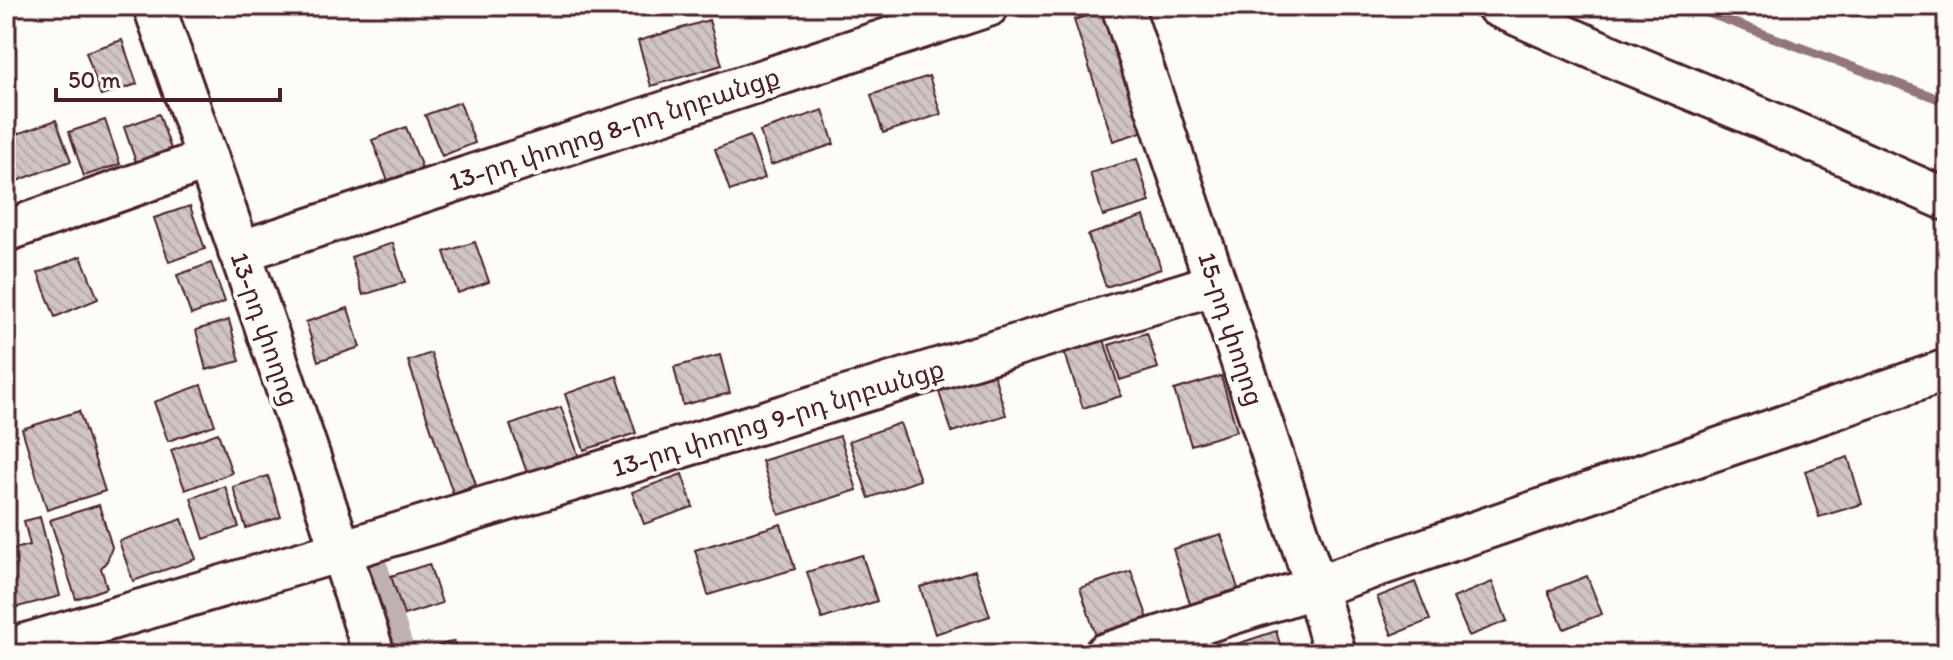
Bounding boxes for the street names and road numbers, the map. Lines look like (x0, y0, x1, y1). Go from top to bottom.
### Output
street label: 13-րդ փողոց 8-րդ նրբանցք (444, 60, 784, 198)
street label: 13-րդ փողոց (224, 248, 306, 410)
street label: 15-րդ փողոց (1191, 248, 1271, 410)
street label: 13-րդ փողոց 9-րդ նրբանցք (608, 352, 948, 484)

